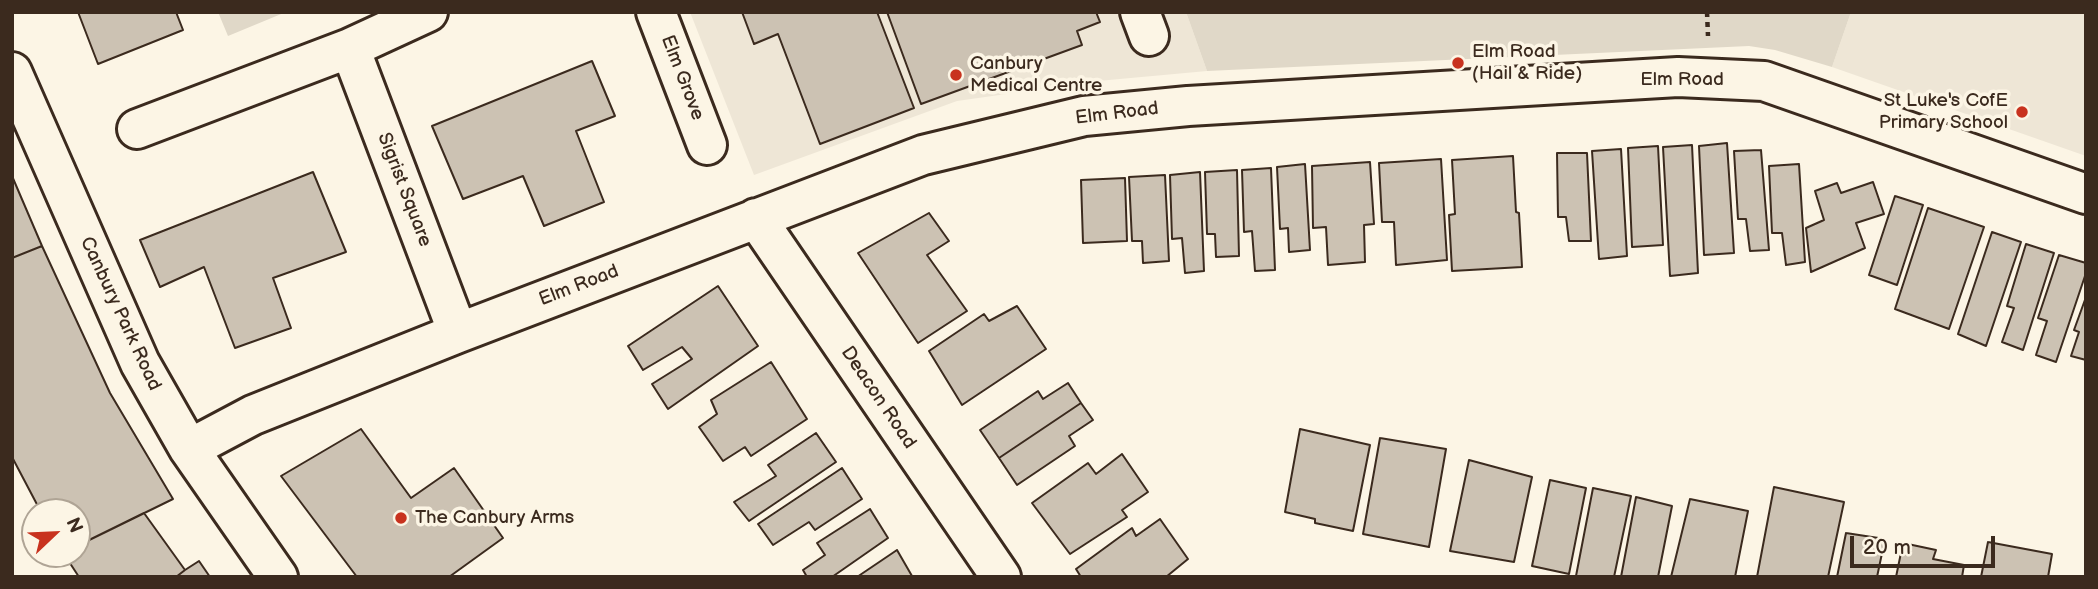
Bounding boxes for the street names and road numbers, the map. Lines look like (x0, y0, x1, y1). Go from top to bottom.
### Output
street label: Elm Grove (655, 32, 709, 124)
street label: Elm Road (1640, 69, 1724, 91)
street label: Elm Road (1074, 98, 1160, 130)
street label: Sigrist Square (372, 130, 436, 250)
street label: Canbury Park Road (74, 234, 166, 394)
street label: Elm Road (536, 260, 622, 312)
street label: Deacon Road (835, 343, 921, 453)

